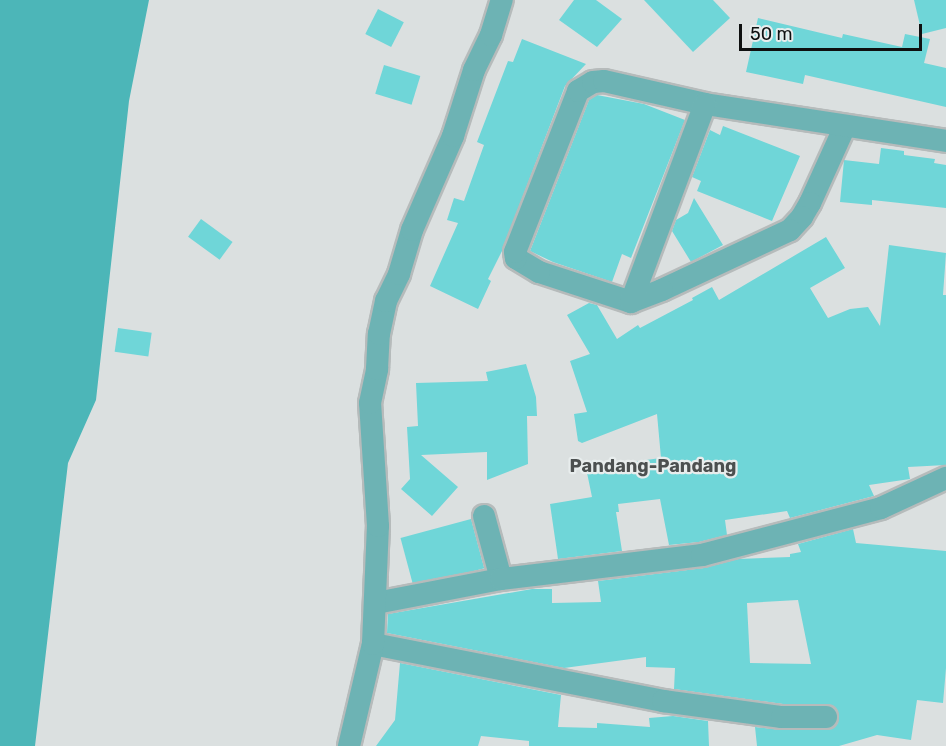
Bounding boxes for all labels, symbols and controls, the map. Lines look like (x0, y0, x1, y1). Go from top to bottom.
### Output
scale bar (742, 12, 925, 50)
text: 50 m (750, 23, 793, 45)
district label: Pandang-Pandang (570, 455, 736, 477)

